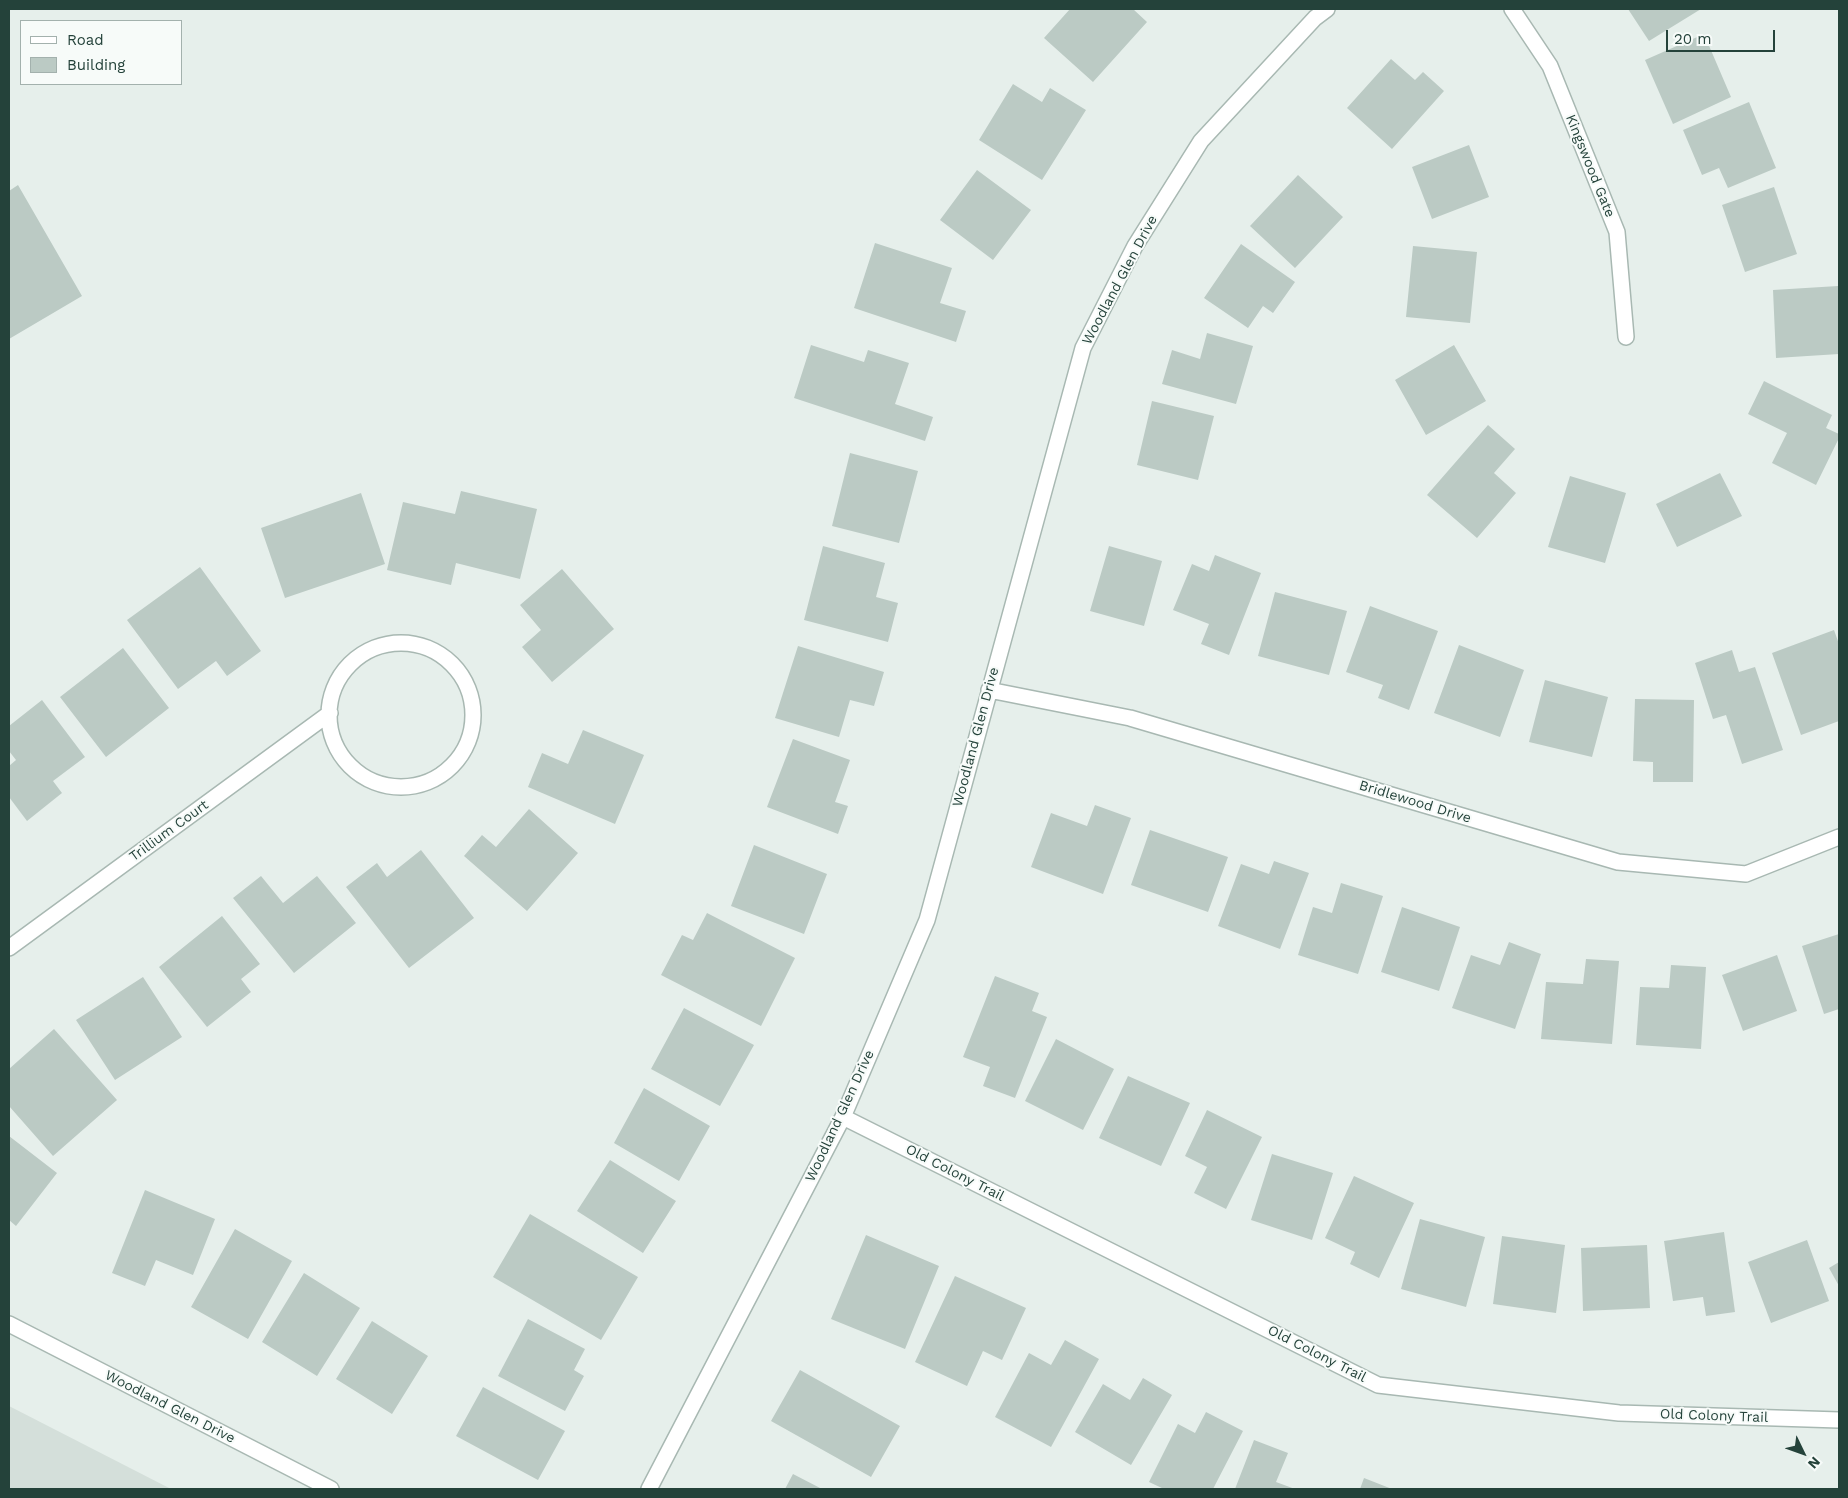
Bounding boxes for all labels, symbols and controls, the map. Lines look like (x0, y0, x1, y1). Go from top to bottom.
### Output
legend (20, 20, 182, 85)
scale bar (1668, 20, 1777, 52)
text: 20 m (1674, 30, 1712, 48)
text: Road (67, 31, 104, 49)
text: Building (67, 56, 125, 74)
street label: Kingswood Gate (1562, 112, 1618, 220)
street label: Woodland Glen Drive (1079, 213, 1161, 347)
street label: Woodland Glen Drive (949, 665, 1003, 809)
street label: Bridlewood Drive (1357, 777, 1473, 827)
street label: Trillium Court (126, 797, 212, 865)
street label: Woodland Glen Drive (802, 1047, 878, 1185)
street label: Old Colony Trail (903, 1141, 1007, 1205)
street label: Old Colony Trail (1265, 1322, 1369, 1386)
street label: Woodland Glen Drive (102, 1367, 238, 1447)
street label: Old Colony Trail (1660, 1406, 1768, 1426)
north arrow (1778, 1428, 1828, 1478)
text: N (1805, 1454, 1824, 1472)

